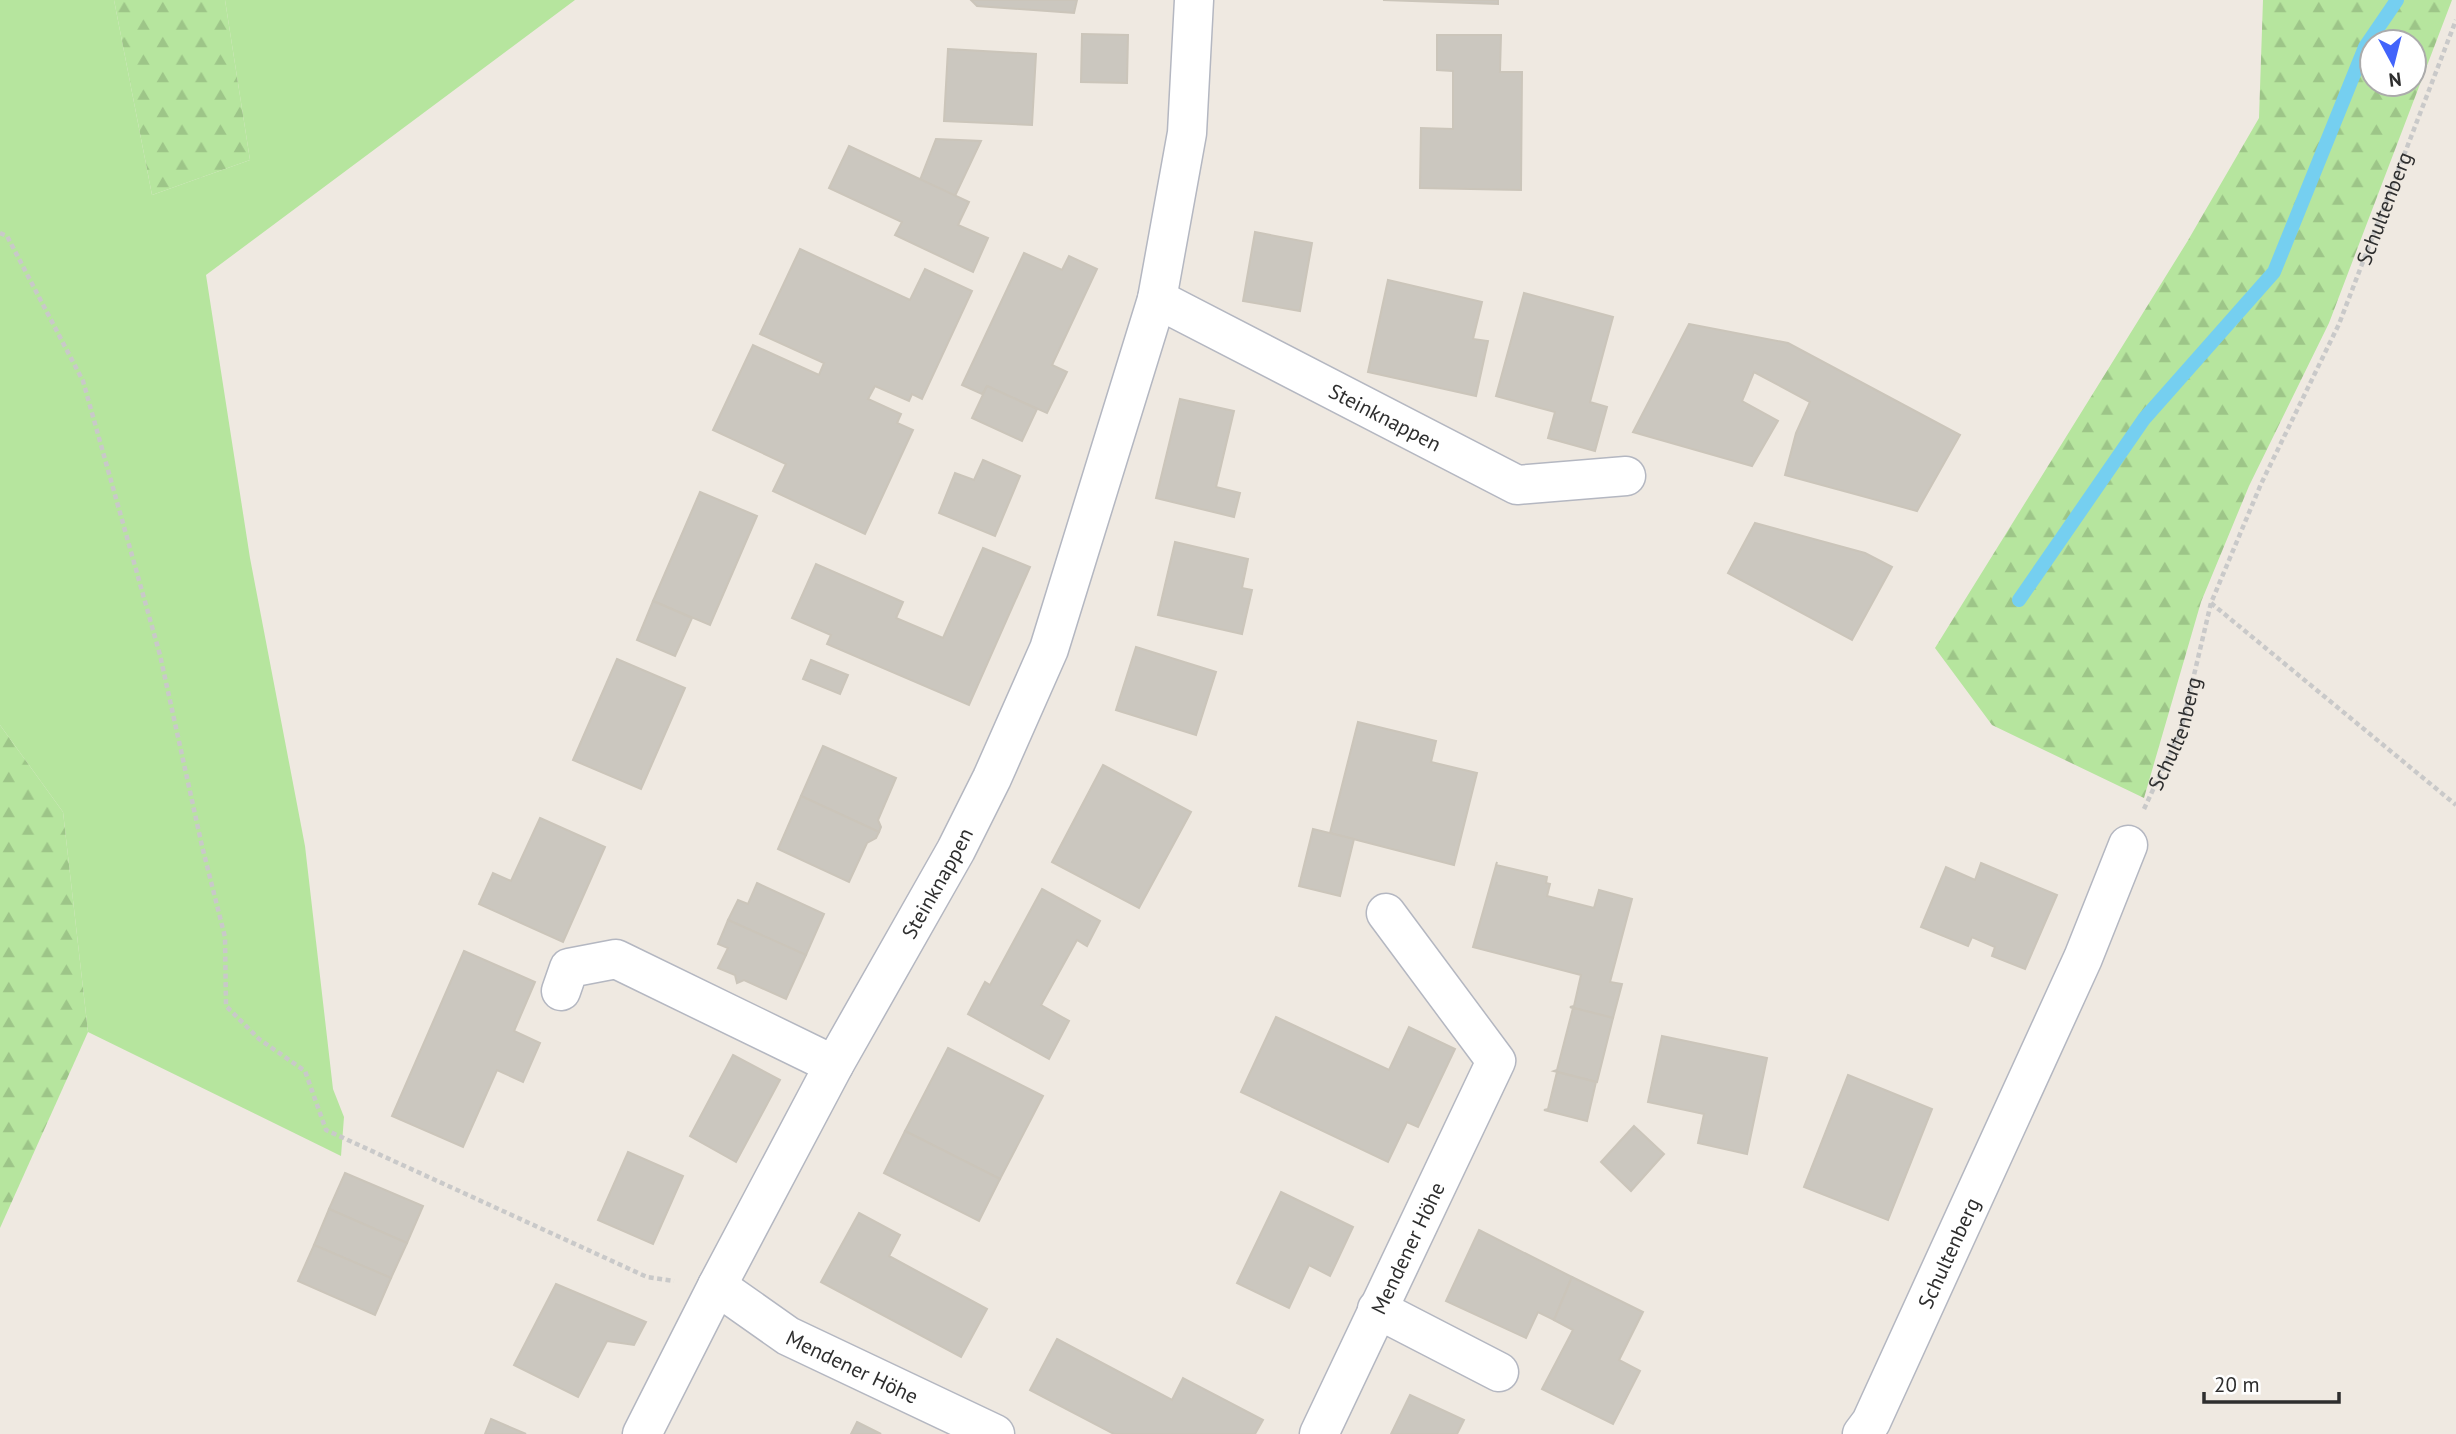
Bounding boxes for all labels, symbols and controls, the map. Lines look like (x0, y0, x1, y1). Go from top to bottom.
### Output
north arrow (2358, 28, 2428, 98)
text: N (2387, 67, 2403, 93)
street label: Schultenberg (2350, 148, 2418, 269)
street label: Steinknappen (1325, 377, 1446, 457)
street label: Schultenberg (2141, 674, 2207, 794)
street label: Steinknappen (895, 823, 978, 943)
street label: Mendener Höhe (1364, 1177, 1450, 1318)
street label: Schultenberg (1911, 1193, 1985, 1313)
street label: Mendener Höhe (782, 1324, 923, 1409)
scale bar (2204, 1360, 2339, 1404)
text: 20 m (2214, 1371, 2260, 1398)

